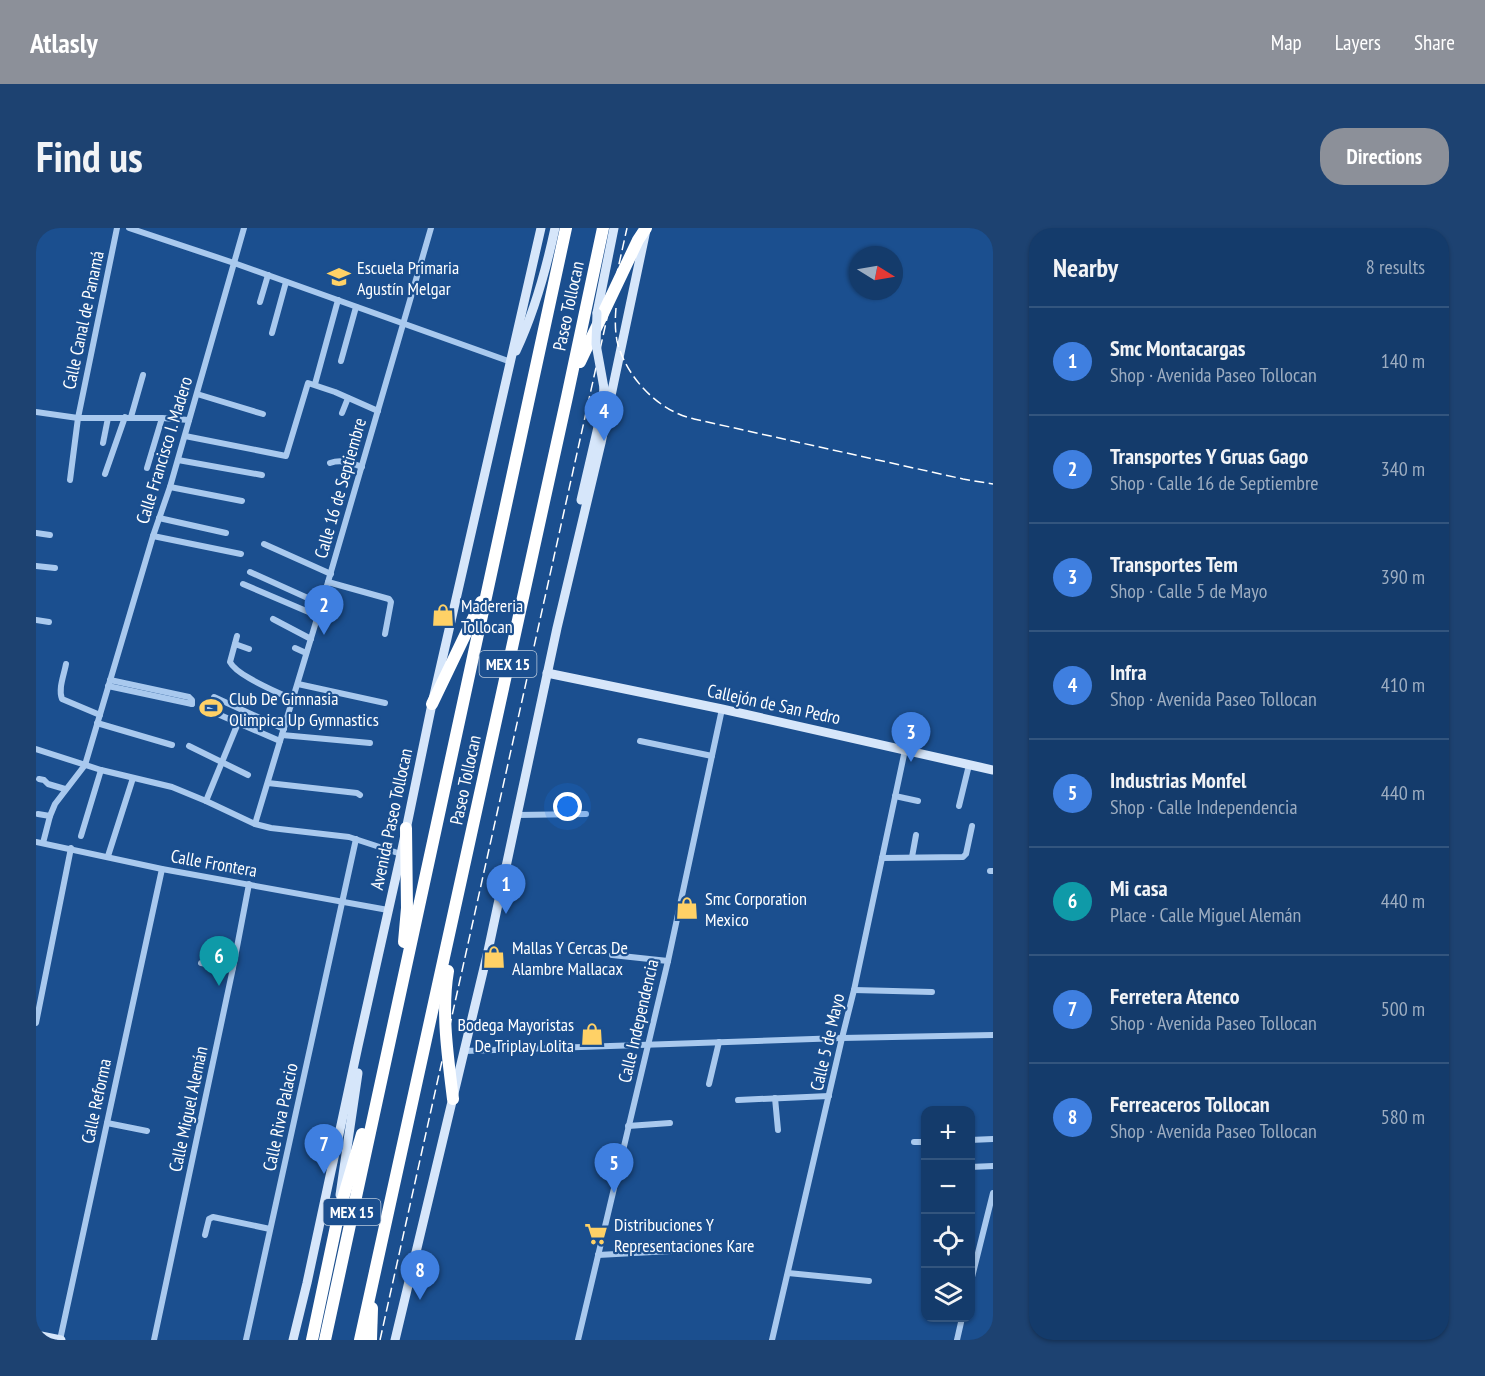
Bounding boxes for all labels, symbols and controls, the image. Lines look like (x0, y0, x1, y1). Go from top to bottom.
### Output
text: Atlasly (30, 24, 98, 61)
text: Map (1271, 29, 1302, 56)
text: Layers (1335, 29, 1381, 56)
text: Share (1414, 29, 1455, 56)
button: Directions (1320, 128, 1449, 185)
text: Find us (36, 129, 143, 184)
north arrow (849, 246, 903, 300)
street label: Calle Canal de Panamá (57, 249, 109, 391)
text: Nearby (1053, 251, 1118, 284)
text: 8 results (1366, 254, 1425, 280)
place label: Escuela Primaria Agustín Melgar (357, 256, 459, 300)
street label: Paseo Tollocan (547, 259, 589, 353)
school or university icon: Escuela Primaria Agustín Melgar (326, 264, 352, 290)
text: Smc Montacargas (1110, 334, 1246, 362)
text: 1 (1068, 348, 1077, 374)
text: 140 m (1381, 348, 1425, 374)
text: Shop · Avenida Paseo Tollocan (1110, 362, 1317, 388)
street label: Calle Francisco I. Madero (131, 373, 197, 527)
pin: 4 (584, 392, 624, 441)
street label: Calle 16 de Septiembre (309, 415, 371, 561)
text: Transportes Y Gruas Gago (1110, 442, 1308, 470)
text: 2 (1068, 456, 1077, 482)
text: 340 m (1381, 456, 1425, 482)
text: Shop · Calle 16 de Septiembre (1110, 470, 1319, 496)
text: Transportes Tem (1110, 550, 1238, 578)
text: 3 (1068, 564, 1077, 590)
text: 390 m (1381, 564, 1425, 590)
text: Shop · Calle 5 de Mayo (1110, 578, 1267, 604)
pin: 2 (304, 586, 344, 635)
place label: Madereria Tollocan (461, 594, 523, 638)
shop icon: Madereria Tollocan (430, 602, 456, 628)
road number: MEX 15 (480, 651, 536, 677)
text: Infra (1110, 658, 1147, 686)
text: 4 (1068, 672, 1077, 698)
text: 410 m (1381, 672, 1425, 698)
street label: Callejón de San Pedro (705, 679, 843, 729)
text: Shop · Avenida Paseo Tollocan (1110, 686, 1317, 712)
place label: Club De Gimnasia Olimpica Up Gymnastics (229, 687, 379, 731)
sports icon: Club De Gimnasia Olimpica Up Gymnastics (198, 695, 224, 721)
pin: 3 (892, 712, 930, 762)
street label: Paseo Tollocan (444, 733, 486, 827)
street label: Avenida Paseo Tollocan (365, 746, 417, 892)
text: Industrias Monfel (1110, 766, 1246, 794)
text: 5 (1068, 780, 1077, 806)
text: 440 m (1381, 780, 1425, 806)
your location (553, 792, 582, 821)
text: Shop · Calle Independencia (1110, 794, 1297, 820)
street label: Calle Frontera (169, 844, 259, 882)
pin: 1 (486, 864, 526, 914)
text: Mi casa (1110, 874, 1168, 902)
place label: Smc Corporation Mexico (705, 887, 807, 931)
text: 6 (1068, 888, 1077, 914)
text: 440 m (1381, 888, 1425, 914)
shop icon: Smc Corporation Mexico (674, 895, 700, 921)
text: Place · Calle Miguel Alemán (1110, 902, 1301, 928)
pin: 6 (200, 936, 238, 986)
place label: Mallas Y Cercas De Alambre Mallacax (512, 936, 628, 980)
shop icon: Mallas Y Cercas De Alambre Mallacax (481, 944, 507, 970)
street label: Calle Independencia (613, 957, 663, 1085)
text: Ferretera Atenco (1110, 982, 1239, 1010)
street label: Calle 5 de Mayo (805, 991, 849, 1093)
text: 7 (1068, 996, 1077, 1022)
text: 500 m (1381, 996, 1425, 1022)
text: Shop · Avenida Paseo Tollocan (1110, 1010, 1317, 1036)
place label: Bodega Mayoristas De Triplay Lolita (458, 1013, 574, 1057)
shop icon: Bodega Mayoristas De Triplay Lolita (579, 1021, 605, 1047)
street label: Calle Miguel Alemán (163, 1044, 213, 1174)
street label: Calle Reforma (76, 1056, 116, 1146)
street label: Calle Riva Palacio (257, 1061, 303, 1173)
text: Ferreaceros Tollocan (1110, 1090, 1270, 1118)
text: 8 (1068, 1104, 1077, 1130)
text: 580 m (1381, 1104, 1425, 1130)
map controls (921, 1106, 975, 1322)
button: + (921, 1106, 975, 1160)
text: Shop · Avenida Paseo Tollocan (1110, 1118, 1317, 1144)
pin: 7 (304, 1124, 344, 1174)
pin: 5 (594, 1144, 634, 1193)
button: − (921, 1160, 975, 1214)
road number: MEX 15 (324, 1199, 380, 1225)
place label: Distribuciones Y Representaciones Kare (614, 1213, 755, 1257)
button: locate (921, 1214, 975, 1268)
supermarket icon: Distribuciones Y Representaciones Kare (583, 1221, 609, 1247)
pin: 8 (400, 1250, 440, 1300)
button: layers (921, 1268, 975, 1322)

